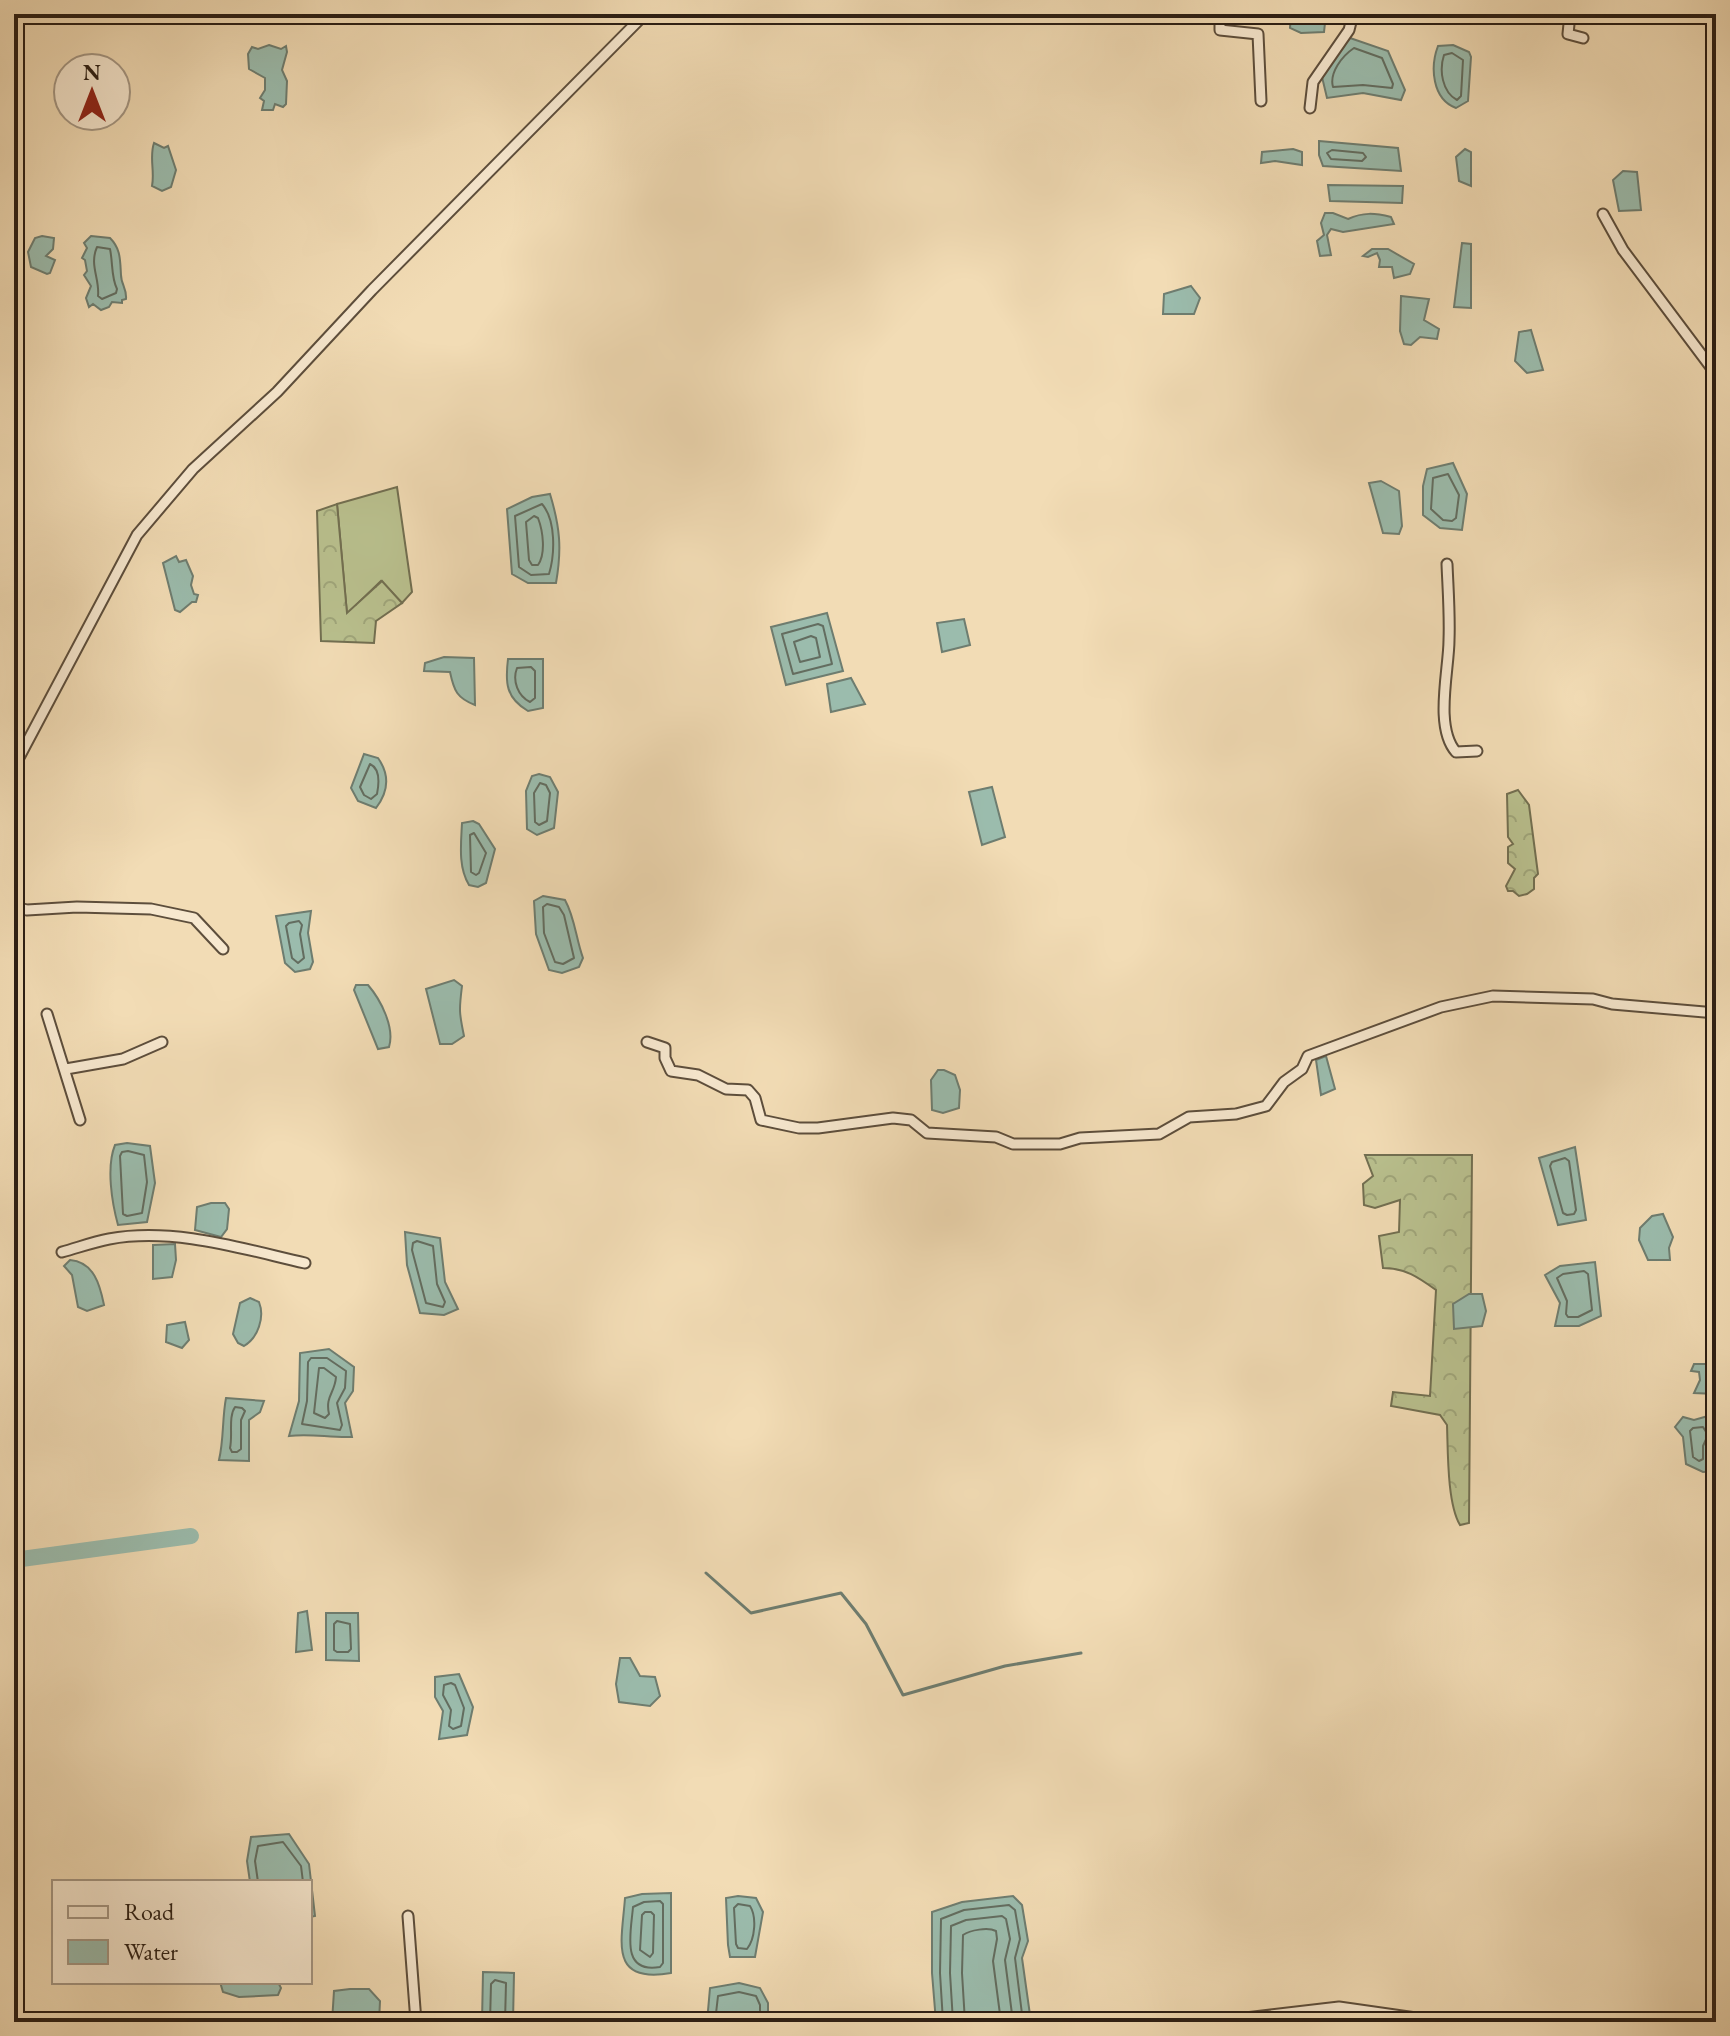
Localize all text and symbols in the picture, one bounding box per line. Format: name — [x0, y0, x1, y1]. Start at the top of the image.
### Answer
north arrow — [52, 52, 132, 132]
text: N — [83, 58, 101, 87]
legend — [52, 1880, 312, 1984]
text: Road — [124, 1896, 175, 1927]
text: Water — [124, 1936, 178, 1967]

